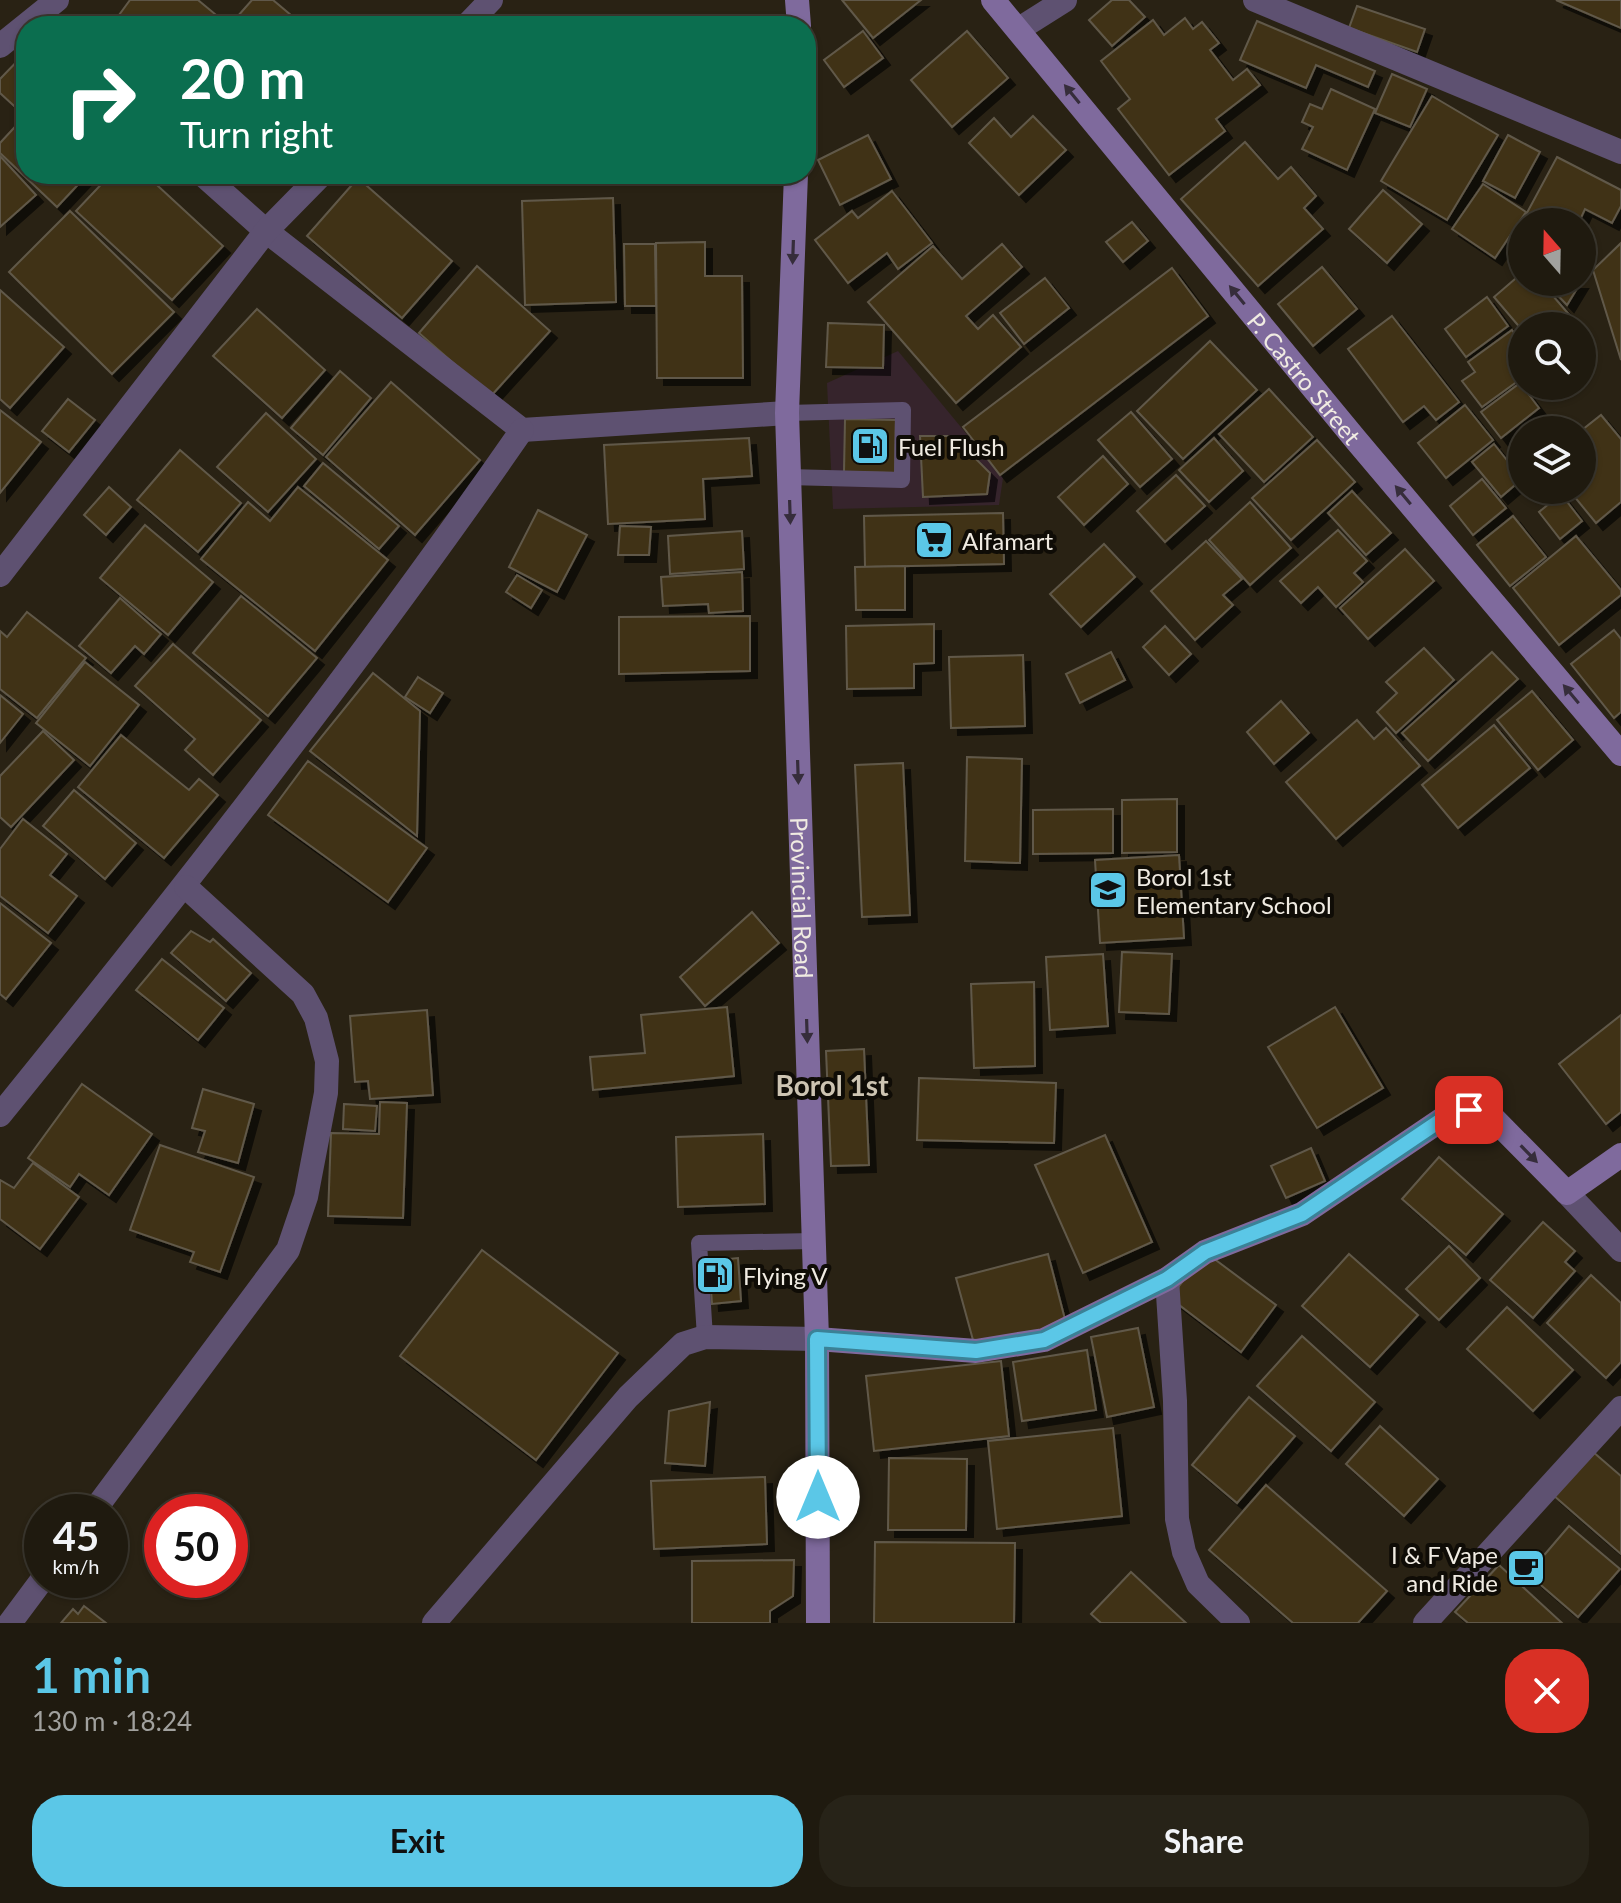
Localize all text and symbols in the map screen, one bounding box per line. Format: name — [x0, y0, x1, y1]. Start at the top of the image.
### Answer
text: 20 m — [180, 44, 305, 111]
icon: right — [48, 48, 152, 152]
one-way arrow — [1064, 84, 1081, 104]
text: Turn right — [180, 112, 333, 156]
north arrow — [1508, 208, 1596, 296]
map controls — [1508, 208, 1596, 504]
one-way arrow — [786, 240, 799, 265]
one-way arrow — [1229, 286, 1246, 306]
street label: P. Castro Street — [1242, 306, 1368, 450]
button: search — [1508, 312, 1596, 400]
button: layers — [1508, 416, 1596, 504]
fuel station icon: Fuel Flush — [849, 425, 891, 467]
place label: Fuel Flush — [898, 432, 1005, 461]
one-way arrow — [1395, 486, 1412, 506]
one-way arrow — [783, 500, 796, 525]
supermarket icon: Alfamart — [913, 519, 955, 561]
place label: Alfamart — [962, 526, 1054, 555]
one-way arrow — [1563, 684, 1580, 704]
one-way arrow — [792, 760, 805, 785]
street label: Provincial Road — [786, 816, 820, 979]
place label: Borol 1st Elementary School — [1136, 862, 1332, 919]
school or university icon: Borol 1st Elementary School — [1087, 869, 1129, 911]
one-way arrow — [800, 1019, 813, 1044]
district label: Borol 1st — [775, 1068, 889, 1102]
pin — [1435, 1076, 1503, 1144]
icon: arrive — [1447, 1088, 1491, 1132]
one-way arrow — [1519, 1144, 1538, 1163]
fuel station icon: Flying V — [694, 1254, 736, 1296]
place label: Flying V — [743, 1261, 828, 1290]
position arrow — [776, 1455, 860, 1539]
speed limit sign: 50 — [144, 1494, 248, 1598]
text: 45 — [53, 1512, 99, 1560]
place label: I & F Vape and Ride — [1391, 1540, 1498, 1597]
cafe icon: I & F Vape and Ride — [1505, 1547, 1547, 1589]
text: km/h — [53, 1554, 99, 1578]
text: 1 min — [32, 1646, 151, 1703]
button: close — [1505, 1649, 1589, 1733]
text: 130 m · 18:24 — [32, 1705, 192, 1737]
button: Exit — [32, 1795, 803, 1887]
button: Share — [819, 1795, 1589, 1887]

